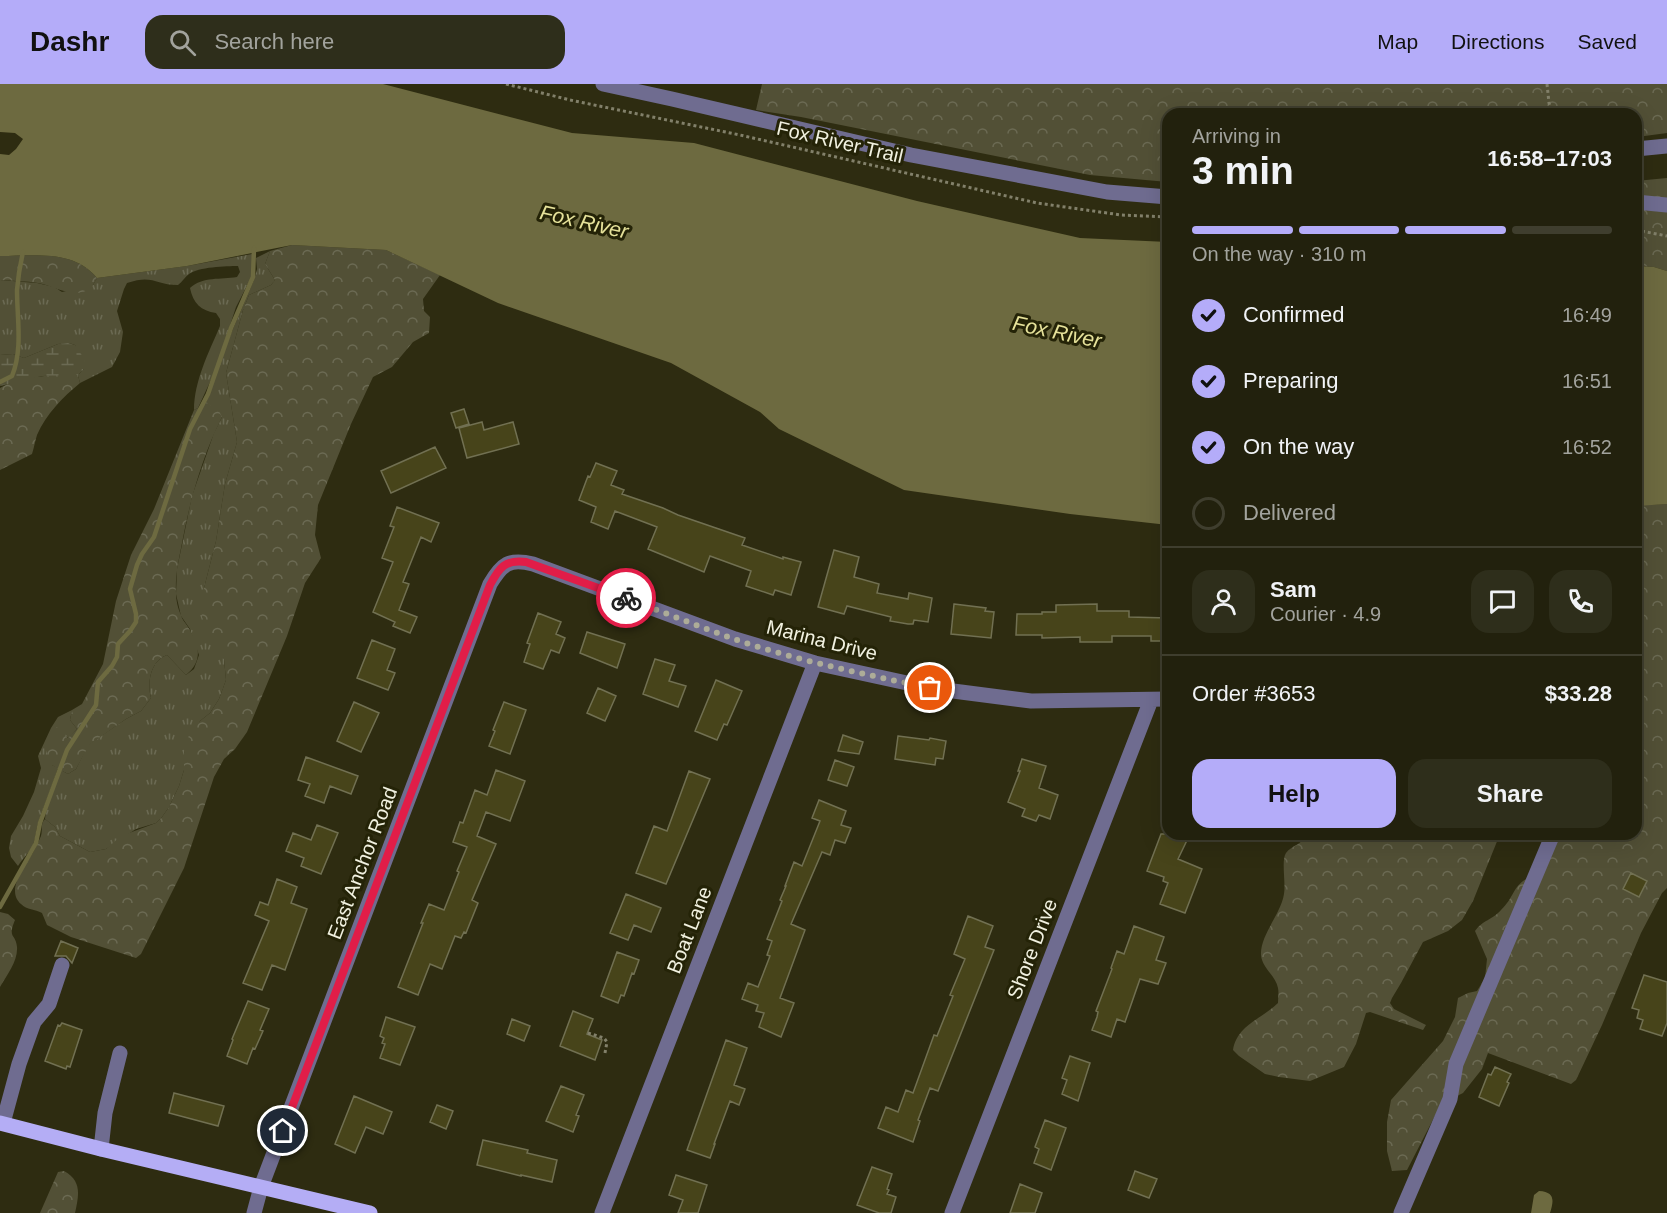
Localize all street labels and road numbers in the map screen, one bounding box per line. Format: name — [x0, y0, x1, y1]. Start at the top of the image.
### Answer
street label: Fox River Trail — [775, 117, 905, 167]
street label: Marina Drive — [764, 616, 880, 664]
street label: East Anchor Road — [323, 784, 401, 942]
street label: Boat Lane — [662, 883, 716, 977]
street label: Shore Drive — [1003, 896, 1061, 1002]

